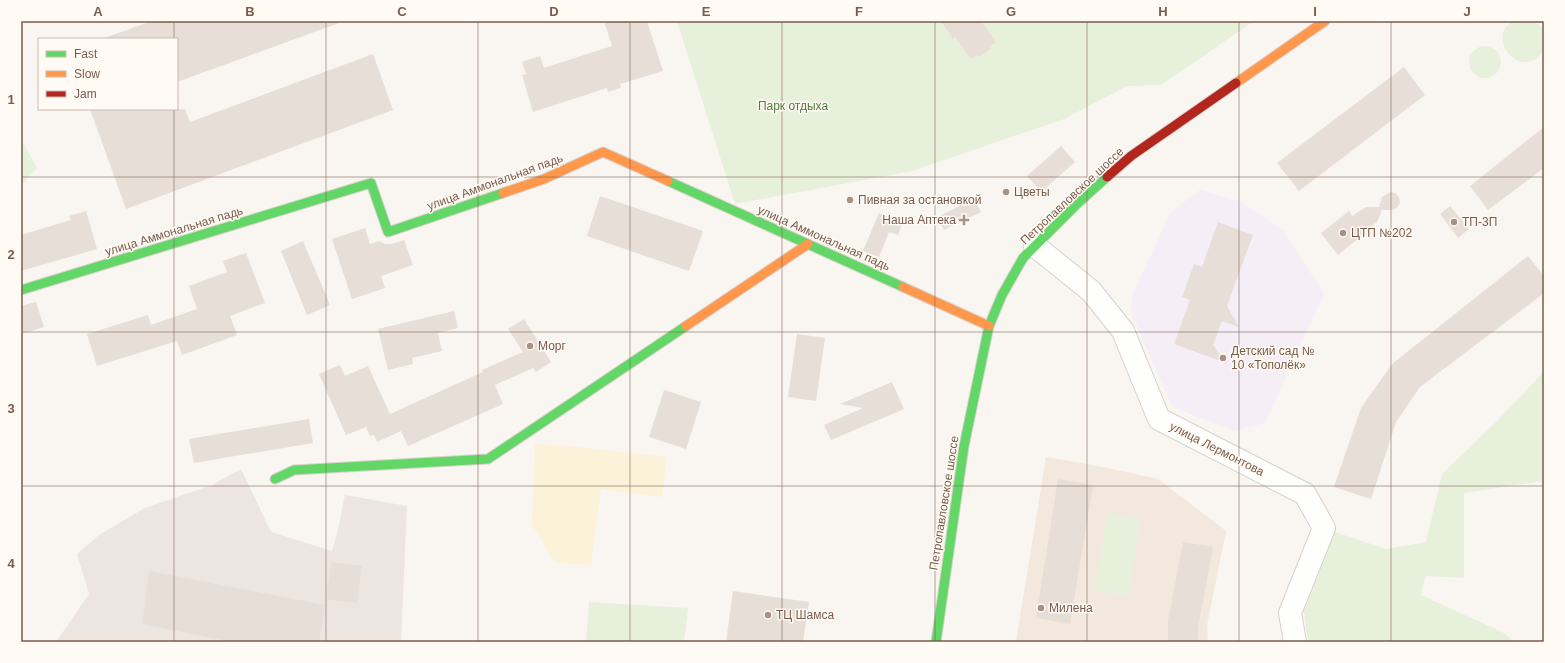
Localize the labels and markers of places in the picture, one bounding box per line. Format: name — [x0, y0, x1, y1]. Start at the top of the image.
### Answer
place label: Цветы — [1014, 185, 1050, 199]
marker: Цветы — [1001, 187, 1011, 197]
place label: Пивная за остановкой — [858, 193, 982, 207]
marker: Пивная за остановкой — [845, 195, 855, 205]
place label: Наша Аптека — [882, 213, 956, 227]
marker: Наша Аптека — [959, 215, 969, 225]
place label: ТП-3П — [1462, 215, 1497, 229]
marker: ТП-3П — [1449, 217, 1459, 227]
place label: ЦТП №202 — [1351, 226, 1412, 240]
marker: ЦТП №202 — [1338, 228, 1348, 238]
place label: Морг — [538, 339, 566, 353]
marker: Морг — [525, 341, 535, 351]
place label: Детский сад № 10 «Тополёк» — [1231, 344, 1315, 372]
marker: Детский сад № 10 «Тополёк» — [1218, 353, 1228, 363]
place label: Милена — [1049, 601, 1093, 615]
marker: Милена — [1036, 603, 1046, 613]
place label: ТЦ Шамса — [776, 608, 834, 622]
marker: ТЦ Шамса — [763, 610, 773, 620]

